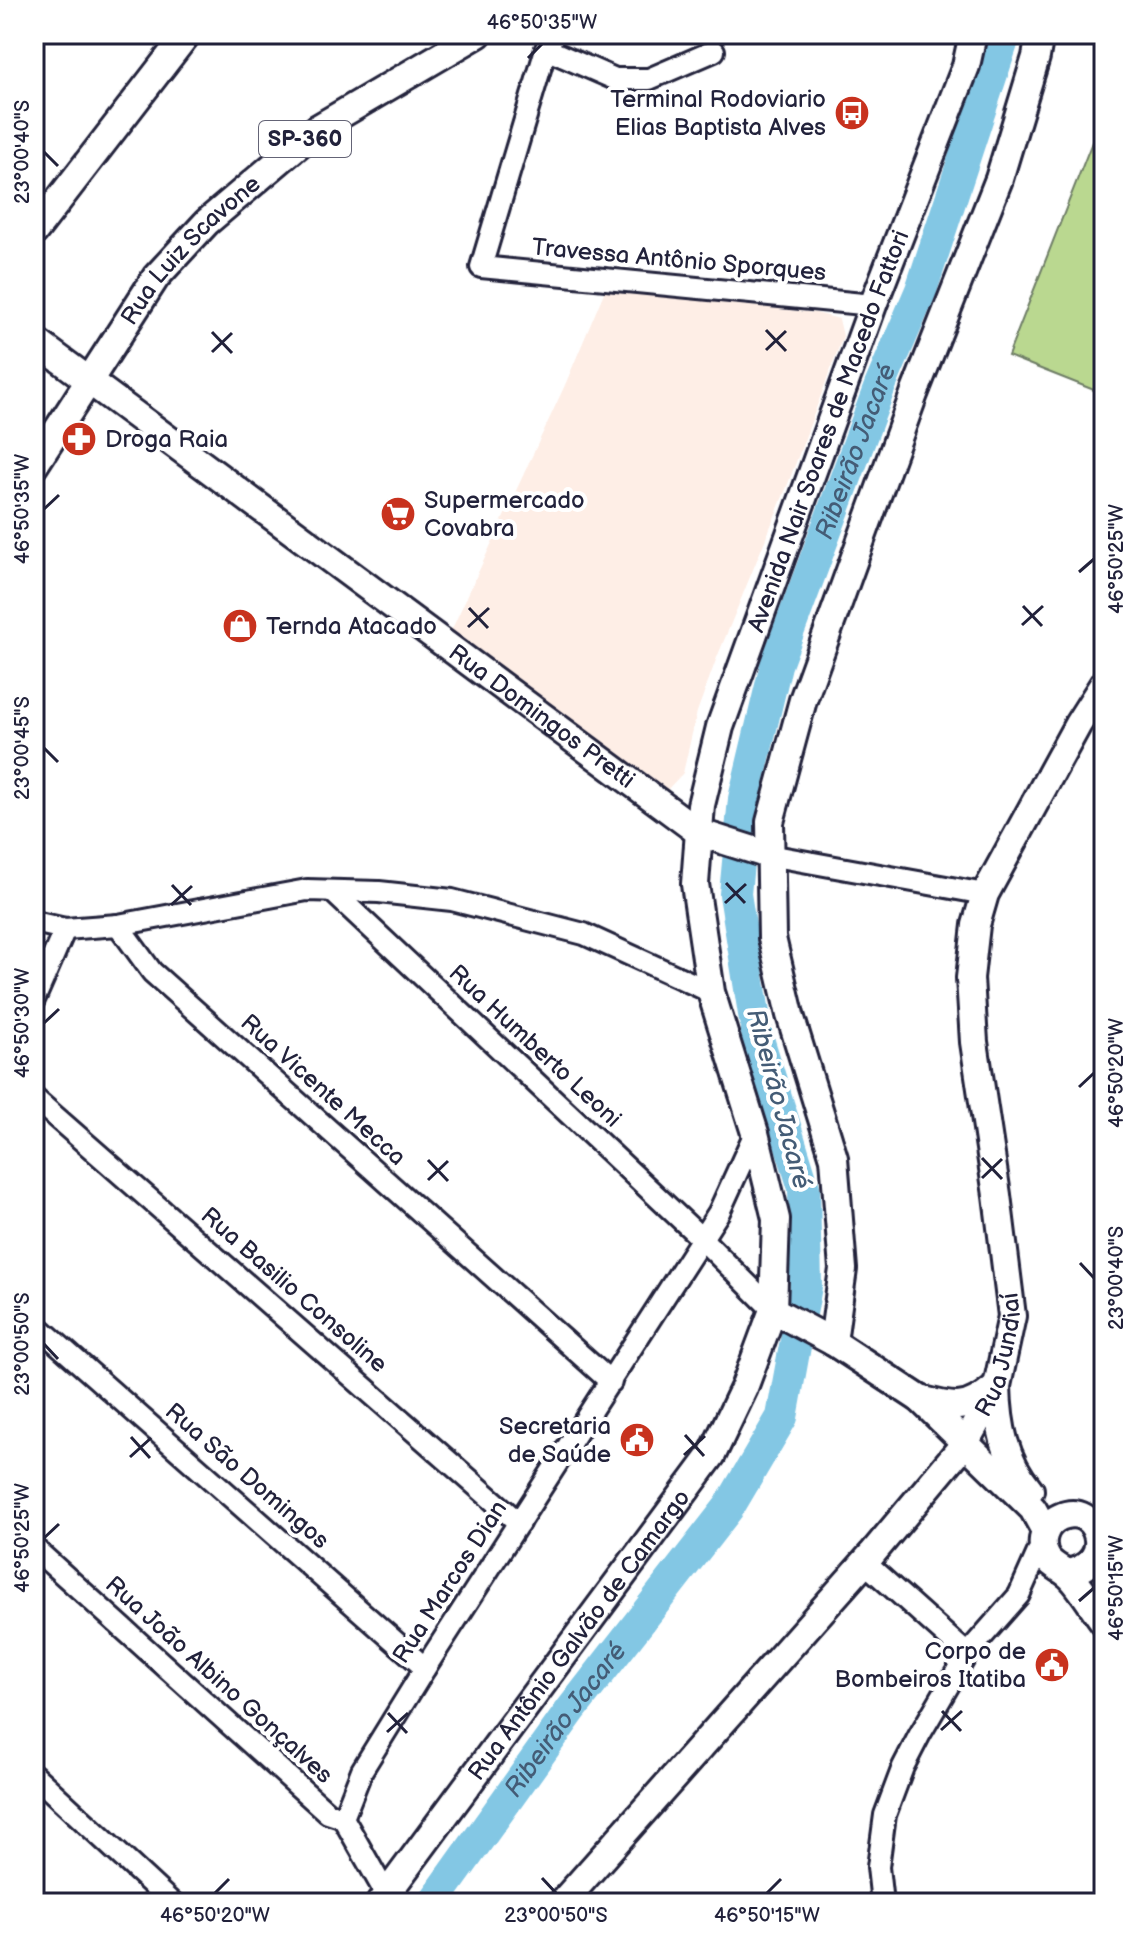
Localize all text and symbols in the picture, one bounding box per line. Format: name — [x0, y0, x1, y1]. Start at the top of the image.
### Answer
text: 46°50'35"W — [487, 11, 597, 35]
place label: Terminal Rodoviario Elias Baptista Alves — [610, 85, 826, 142]
bus stop icon: Terminal Rodoviario Elias Baptista Alves — [833, 94, 871, 132]
text: 23°00'40"S — [11, 100, 35, 204]
road number: SP-360 — [259, 121, 351, 157]
street label: Rua Luiz Scavone — [114, 169, 266, 330]
street label: Avenida Nair Soares de Macedo Fattori — [741, 226, 915, 636]
street label: Travessa Antônio Sporques — [531, 233, 827, 287]
water label: Ribeirão Jacaré — [809, 359, 903, 544]
pharmacy icon: Droga Raia — [60, 420, 98, 458]
place label: Droga Raia — [105, 425, 228, 454]
text: 46°50'35"W — [11, 454, 35, 564]
place label: Supermercado Covabra — [424, 486, 585, 543]
supermarket icon: Supermercado Covabra — [379, 495, 417, 533]
text: 46°50'25"W — [1105, 504, 1129, 614]
shop icon: Ternda Atacado — [221, 607, 259, 645]
place label: Ternda Atacado — [266, 612, 437, 641]
street label: Rua Domingos Pretti — [443, 638, 641, 794]
text: 23°00'45"S — [11, 696, 35, 800]
street label: Rua Humberto Leoni — [443, 959, 627, 1133]
text: 46°50'30"W — [11, 968, 35, 1078]
water label: Ribeirão Jacaré — [739, 1006, 817, 1192]
street label: Rua Vicente Mecca — [234, 1008, 412, 1172]
text: 46°50'20"W — [1105, 1018, 1129, 1128]
street label: Rua Basilio Consoline — [195, 1201, 393, 1379]
text: 23°00'40"S — [1105, 1226, 1129, 1330]
street label: Rua Jundiaí — [968, 1291, 1027, 1422]
text: 23°00'50"S — [11, 1292, 35, 1396]
street label: Rua São Domingos — [159, 1397, 335, 1555]
place label: Secretaria de Saúde — [499, 1412, 611, 1469]
public building icon: Secretaria de Saúde — [618, 1421, 656, 1459]
text: 46°50'25"W — [11, 1483, 35, 1593]
street label: Rua Antônio Galvão de Camargo — [462, 1484, 696, 1786]
street label: Rua Marcos Dian — [387, 1495, 513, 1669]
text: 46°50'15"W — [1105, 1535, 1129, 1641]
street label: Rua João Albino Gonçalves — [99, 1570, 339, 1790]
water label: Ribeirão Jacaré — [498, 1636, 633, 1803]
place label: Corpo de Bombeiros Itatiba — [835, 1637, 1026, 1694]
public building icon: Corpo de Bombeiros Itatiba — [1033, 1646, 1071, 1684]
text: 46°50'20"W — [160, 1904, 270, 1928]
text: 23°00'50"S — [504, 1904, 608, 1928]
text: 46°50'15"W — [714, 1904, 820, 1928]

